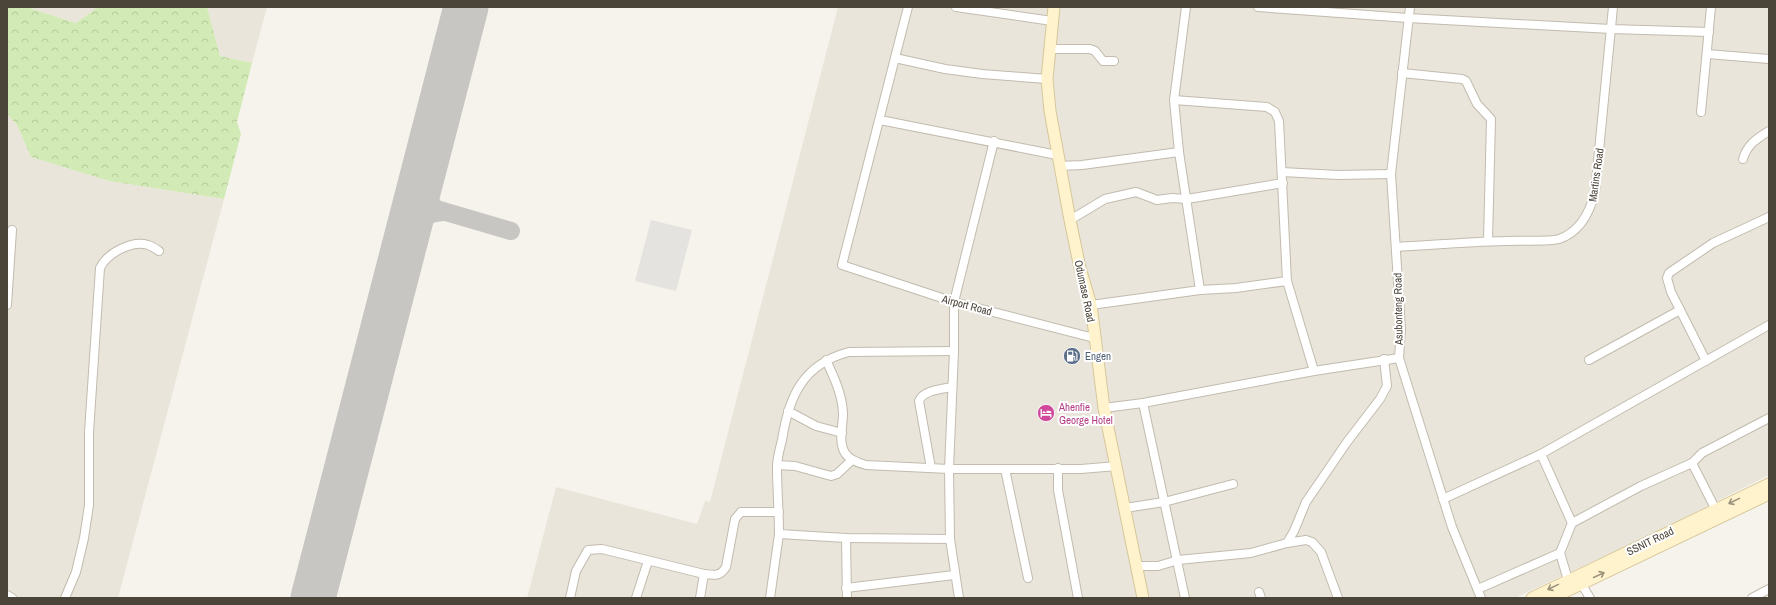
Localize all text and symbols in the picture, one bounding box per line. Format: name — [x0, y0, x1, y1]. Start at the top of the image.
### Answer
street label: Martins Road — [1585, 147, 1607, 203]
street label: Odumase Road — [1072, 259, 1098, 323]
street label: Asubonteng Road — [1390, 273, 1406, 346]
street label: Airport Road — [940, 291, 994, 318]
fuel station icon: Engen — [1062, 346, 1082, 366]
place label: Engen — [1085, 349, 1111, 363]
place label: Ahenfie George Hotel — [1058, 400, 1113, 427]
hotel icon: Ahenfie George Hotel — [1036, 403, 1056, 423]
one-way arrow — [1728, 498, 1740, 505]
street label: SSNIT Road — [1624, 524, 1676, 558]
one-way arrow — [1593, 571, 1605, 578]
one-way arrow — [1548, 584, 1560, 591]

